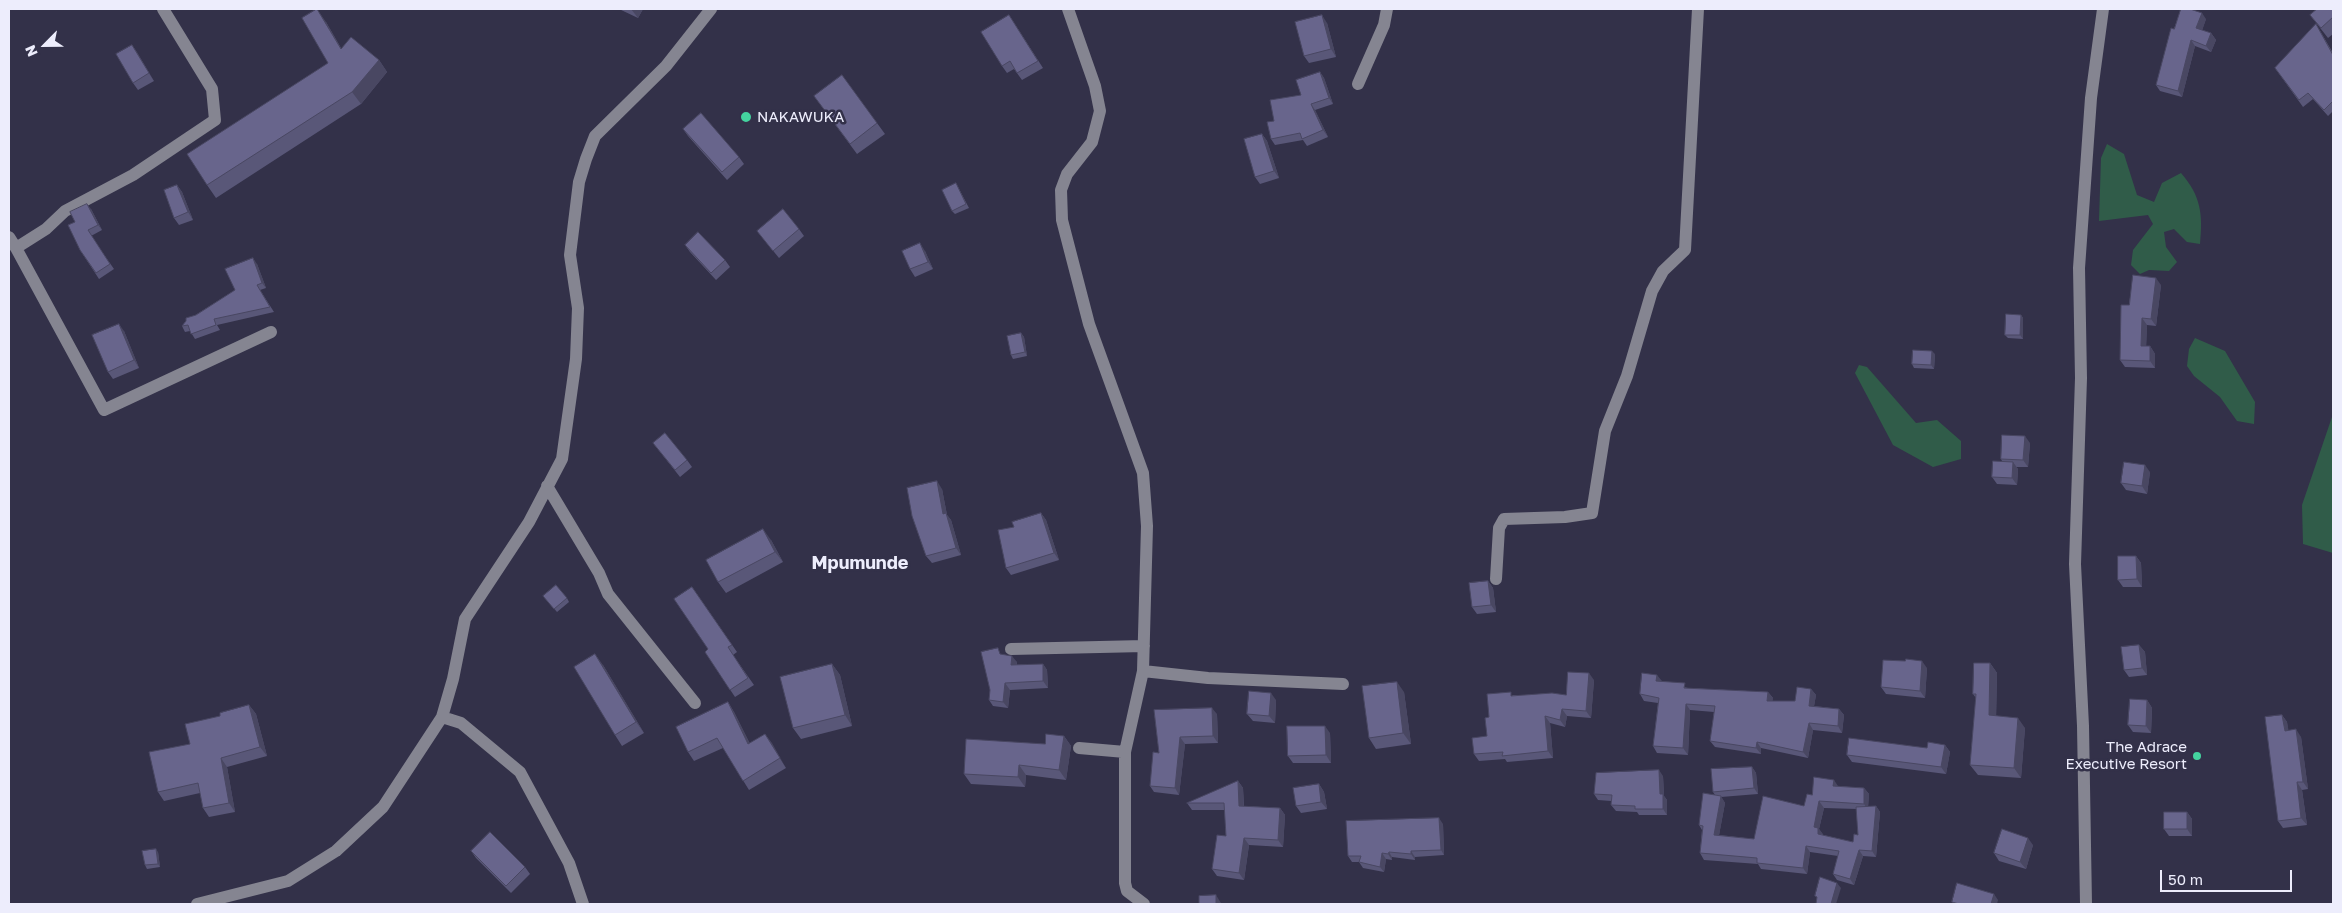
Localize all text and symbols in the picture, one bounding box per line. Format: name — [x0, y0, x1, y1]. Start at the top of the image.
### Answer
north arrow — [20, 20, 70, 70]
text: N — [21, 43, 41, 59]
place label: NAKAWUKA — [757, 108, 844, 126]
marker: NAKAWUKA — [739, 110, 753, 124]
district label: Mpumunde — [812, 552, 908, 574]
place label: The Adrace Executive Resort — [2066, 738, 2187, 773]
marker: The Adrace Executive Resort — [2191, 750, 2203, 762]
scale bar — [2162, 860, 2294, 892]
text: 50 m — [2168, 870, 2203, 888]

